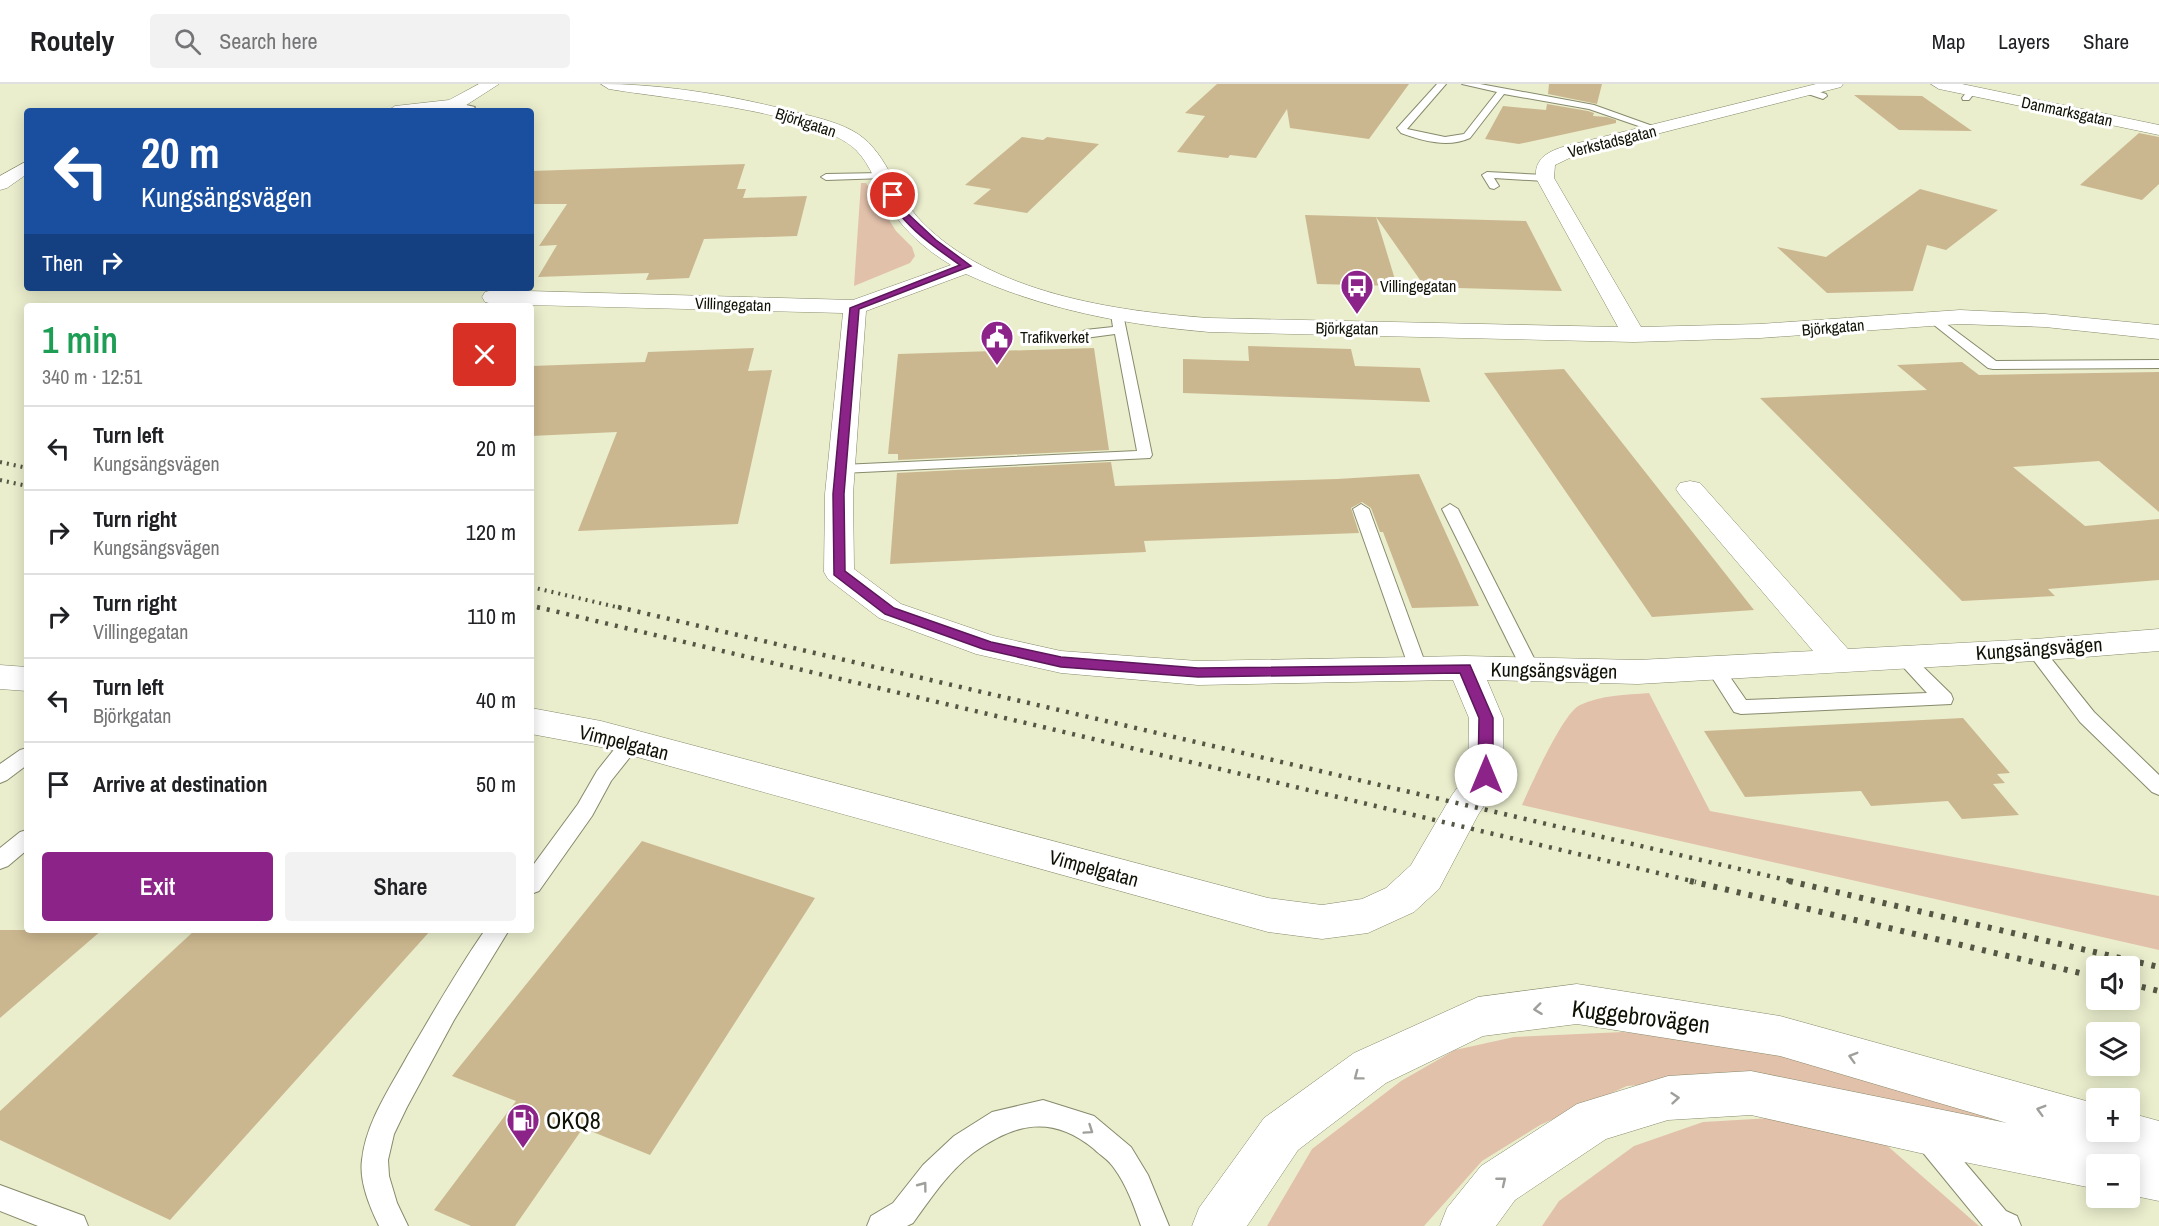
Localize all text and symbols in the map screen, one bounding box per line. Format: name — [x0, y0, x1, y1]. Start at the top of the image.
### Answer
search box — [150, 14, 570, 68]
text: Routely — [30, 22, 114, 60]
icon: search — [171, 25, 204, 58]
text: Search here — [219, 26, 317, 56]
text: Map — [1932, 27, 1965, 56]
text: Layers — [1998, 27, 2050, 56]
text: Share — [2083, 27, 2129, 56]
street label: Danmarksgatan — [2019, 91, 2115, 131]
street label: Björkgatan — [773, 102, 839, 142]
street label: Verkstadsgatan — [1565, 119, 1659, 163]
text: 20 m — [141, 125, 220, 181]
icon: left — [42, 132, 120, 210]
pin — [867, 169, 918, 220]
icon: arrive — [876, 178, 909, 211]
text: Kungsängsvägen — [141, 179, 312, 215]
icon: right — [95, 246, 128, 279]
text: Then — [42, 248, 83, 278]
bus stop icon: Villingegatan — [1339, 268, 1375, 315]
place label: Villingegatan — [1380, 275, 1456, 297]
street label: Villingegatan — [694, 292, 772, 316]
street label: Björkgatan — [1801, 313, 1865, 341]
text: 1 min — [42, 316, 118, 364]
street label: Björkgatan — [1315, 316, 1379, 340]
public building icon: Trafikverket — [979, 319, 1015, 366]
button: close — [453, 323, 516, 386]
place label: Trafikverket — [1020, 326, 1089, 348]
text: 340 m · 12:51 — [42, 363, 142, 390]
text: Turn left — [93, 420, 164, 450]
icon: left — [42, 432, 75, 465]
text: 20 m — [476, 433, 516, 463]
text: Kungsängsvägen — [93, 450, 220, 477]
text: Turn right — [93, 504, 177, 534]
icon: right — [42, 516, 75, 549]
text: 120 m — [466, 517, 516, 547]
text: Kungsängsvägen — [93, 534, 220, 561]
text: Turn right — [93, 588, 177, 618]
icon: right — [42, 600, 75, 633]
text: 110 m — [467, 601, 516, 631]
text: Villingegatan — [93, 618, 188, 645]
street label: Kungsängsvägen — [1975, 630, 2103, 666]
street label: Kungsängsvägen — [1490, 655, 1618, 685]
text: Turn left — [93, 672, 164, 702]
icon: left — [42, 684, 75, 717]
text: 40 m — [476, 685, 516, 715]
text: Björkgatan — [93, 702, 171, 729]
street label: Vimpelgatan — [576, 718, 672, 766]
position arrow — [1454, 743, 1518, 807]
icon: arrive — [42, 768, 75, 801]
text: Arrive at destination — [93, 769, 267, 799]
text: 50 m — [476, 769, 516, 799]
street label: Vimpelgatan — [1046, 843, 1142, 893]
button: Exit — [42, 852, 273, 921]
button: Share — [285, 852, 516, 921]
map controls — [2086, 956, 2140, 1208]
button: sound — [2086, 956, 2140, 1010]
street label: Kuggebrovägen — [1570, 992, 1712, 1040]
one-way arrow — [1534, 1002, 1543, 1014]
button: layers — [2086, 1022, 2140, 1076]
one-way arrow — [1849, 1051, 1859, 1064]
one-way arrow — [1354, 1069, 1365, 1080]
button: + — [2086, 1088, 2140, 1142]
one-way arrow — [1671, 1092, 1680, 1105]
fuel station icon: OKQ8 — [505, 1102, 541, 1149]
place label: OKQ8 — [546, 1104, 601, 1136]
one-way arrow — [2036, 1105, 2047, 1117]
one-way arrow — [1082, 1122, 1093, 1133]
button: − — [2086, 1154, 2140, 1208]
one-way arrow — [1495, 1178, 1506, 1189]
one-way arrow — [915, 1182, 926, 1193]

